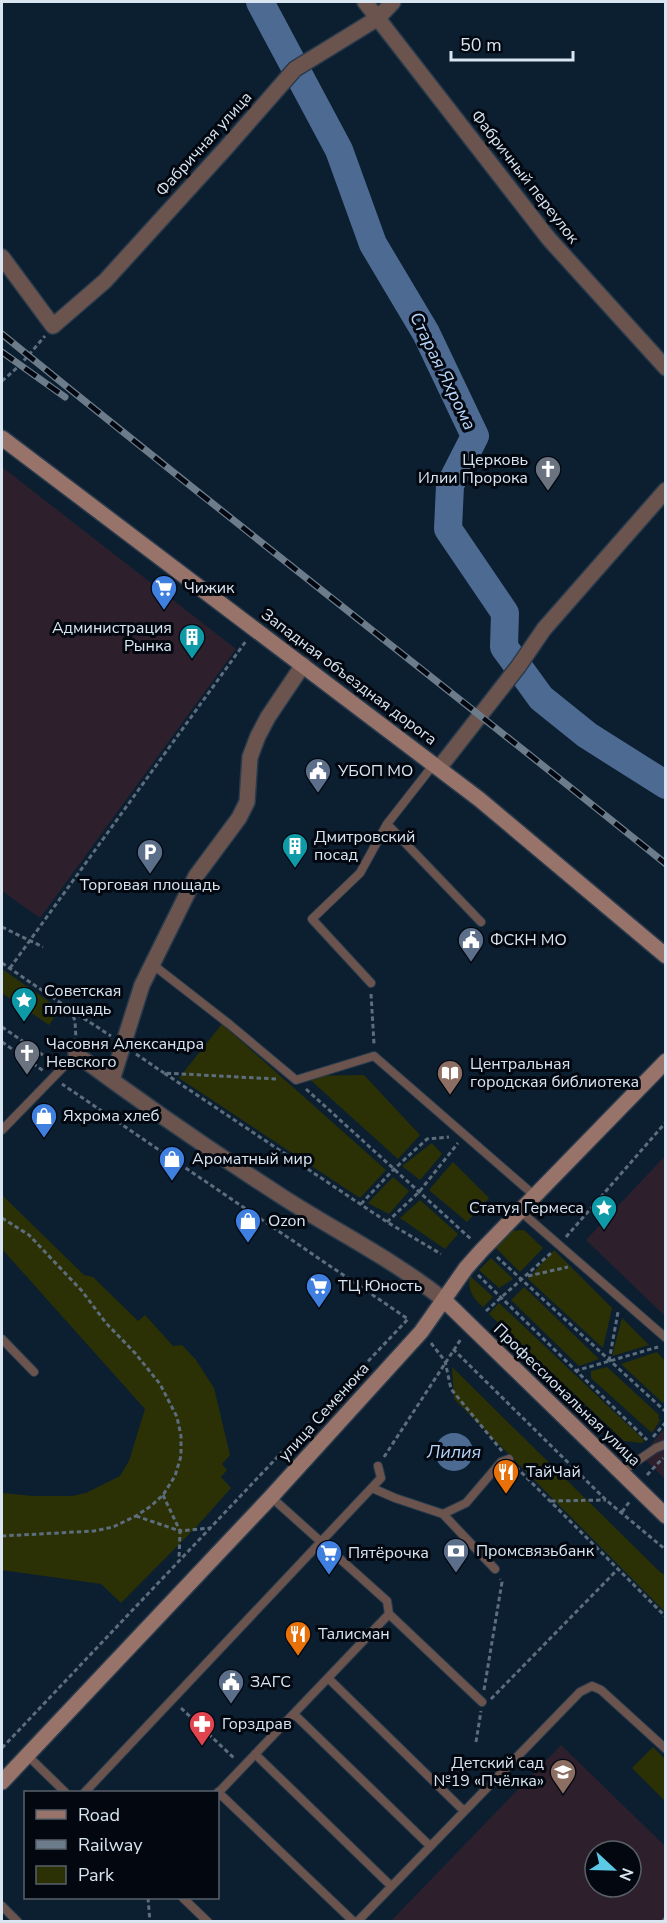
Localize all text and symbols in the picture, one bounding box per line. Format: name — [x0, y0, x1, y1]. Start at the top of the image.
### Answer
scale bar — [451, 24, 572, 62]
text: 50 m — [460, 33, 502, 57]
street label: Фабричная улица — [151, 87, 257, 201]
street label: Фабричный переулок — [466, 106, 585, 249]
water label: Старая Яхрома — [404, 308, 482, 434]
place label: Церковь Илии Пророка — [418, 449, 528, 489]
church icon: Церковь Илии Пророка — [533, 454, 563, 492]
supermarket icon: Чижик — [149, 573, 179, 611]
place label: Чижик — [184, 577, 235, 599]
street label: Западная объездная дорога — [257, 604, 441, 750]
place label: Администрация Рынка — [52, 617, 172, 657]
building icon: Администрация Рынка — [177, 622, 207, 660]
public building icon: УБОП МО — [303, 756, 333, 794]
place label: УБОП МО — [337, 760, 413, 782]
place label: Дмитровский посад — [314, 826, 415, 866]
building icon: Дмитровский посад — [280, 831, 310, 869]
parking icon: Торговая площадь — [135, 837, 165, 875]
place label: Торговая площадь — [80, 874, 220, 896]
public building icon: ФСКН МО — [456, 925, 486, 963]
place label: ФСКН МО — [490, 929, 567, 951]
place label: Советская площадь — [44, 980, 121, 1020]
place icon: Советская площадь — [9, 985, 39, 1023]
place label: Часовня Александра Невского — [46, 1033, 204, 1073]
church icon: Часовня Александра Невского — [12, 1038, 42, 1076]
place label: Центральная городская библиотека — [470, 1053, 639, 1093]
library icon: Центральная городская библиотека — [435, 1058, 465, 1096]
shop icon: Яхрома хлеб — [29, 1101, 59, 1139]
place label: Яхрома хлеб — [63, 1105, 160, 1127]
shop icon: Ароматный мир — [157, 1144, 187, 1182]
place label: Ароматный мир — [192, 1148, 312, 1170]
place icon: Статуя Гермеса — [589, 1193, 619, 1231]
place label: Статуя Гермеса — [469, 1197, 584, 1219]
shop icon: Ozon — [233, 1206, 263, 1244]
place label: Ozon — [268, 1210, 306, 1232]
supermarket icon: ТЦ Юность — [304, 1271, 334, 1309]
place label: ТЦ Юность — [338, 1275, 422, 1297]
street label: Профессиональная улица — [489, 1319, 645, 1471]
street label: улица Семенюка — [274, 1358, 374, 1466]
water label: Лилия — [426, 1440, 481, 1464]
restaurant icon: ТайЧай — [491, 1457, 521, 1495]
place label: ТайЧай — [526, 1461, 581, 1483]
bank icon: Промсвязьбанк — [441, 1536, 471, 1574]
supermarket icon: Пятёрочка — [314, 1538, 344, 1576]
place label: Промсвязьбанк — [476, 1540, 595, 1562]
place label: Пятёрочка — [348, 1542, 429, 1564]
restaurant icon: Талисман — [283, 1619, 313, 1657]
place label: Талисман — [318, 1623, 390, 1645]
public building icon: ЗАГС — [216, 1667, 246, 1705]
place label: ЗАГС — [250, 1671, 291, 1693]
pharmacy icon: Горздрав — [187, 1709, 217, 1747]
place label: Горздрав — [222, 1713, 292, 1735]
place label: Детский сад №19 «Пчёлка» — [433, 1752, 545, 1792]
school or university icon: Детский сад №19 «Пчёлка» — [548, 1757, 578, 1795]
legend — [24, 1791, 219, 1899]
text: Road — [78, 1803, 120, 1827]
text: Railway — [78, 1833, 143, 1857]
north arrow — [583, 1839, 643, 1899]
text: Park — [78, 1863, 115, 1887]
text: N — [614, 1865, 638, 1884]

